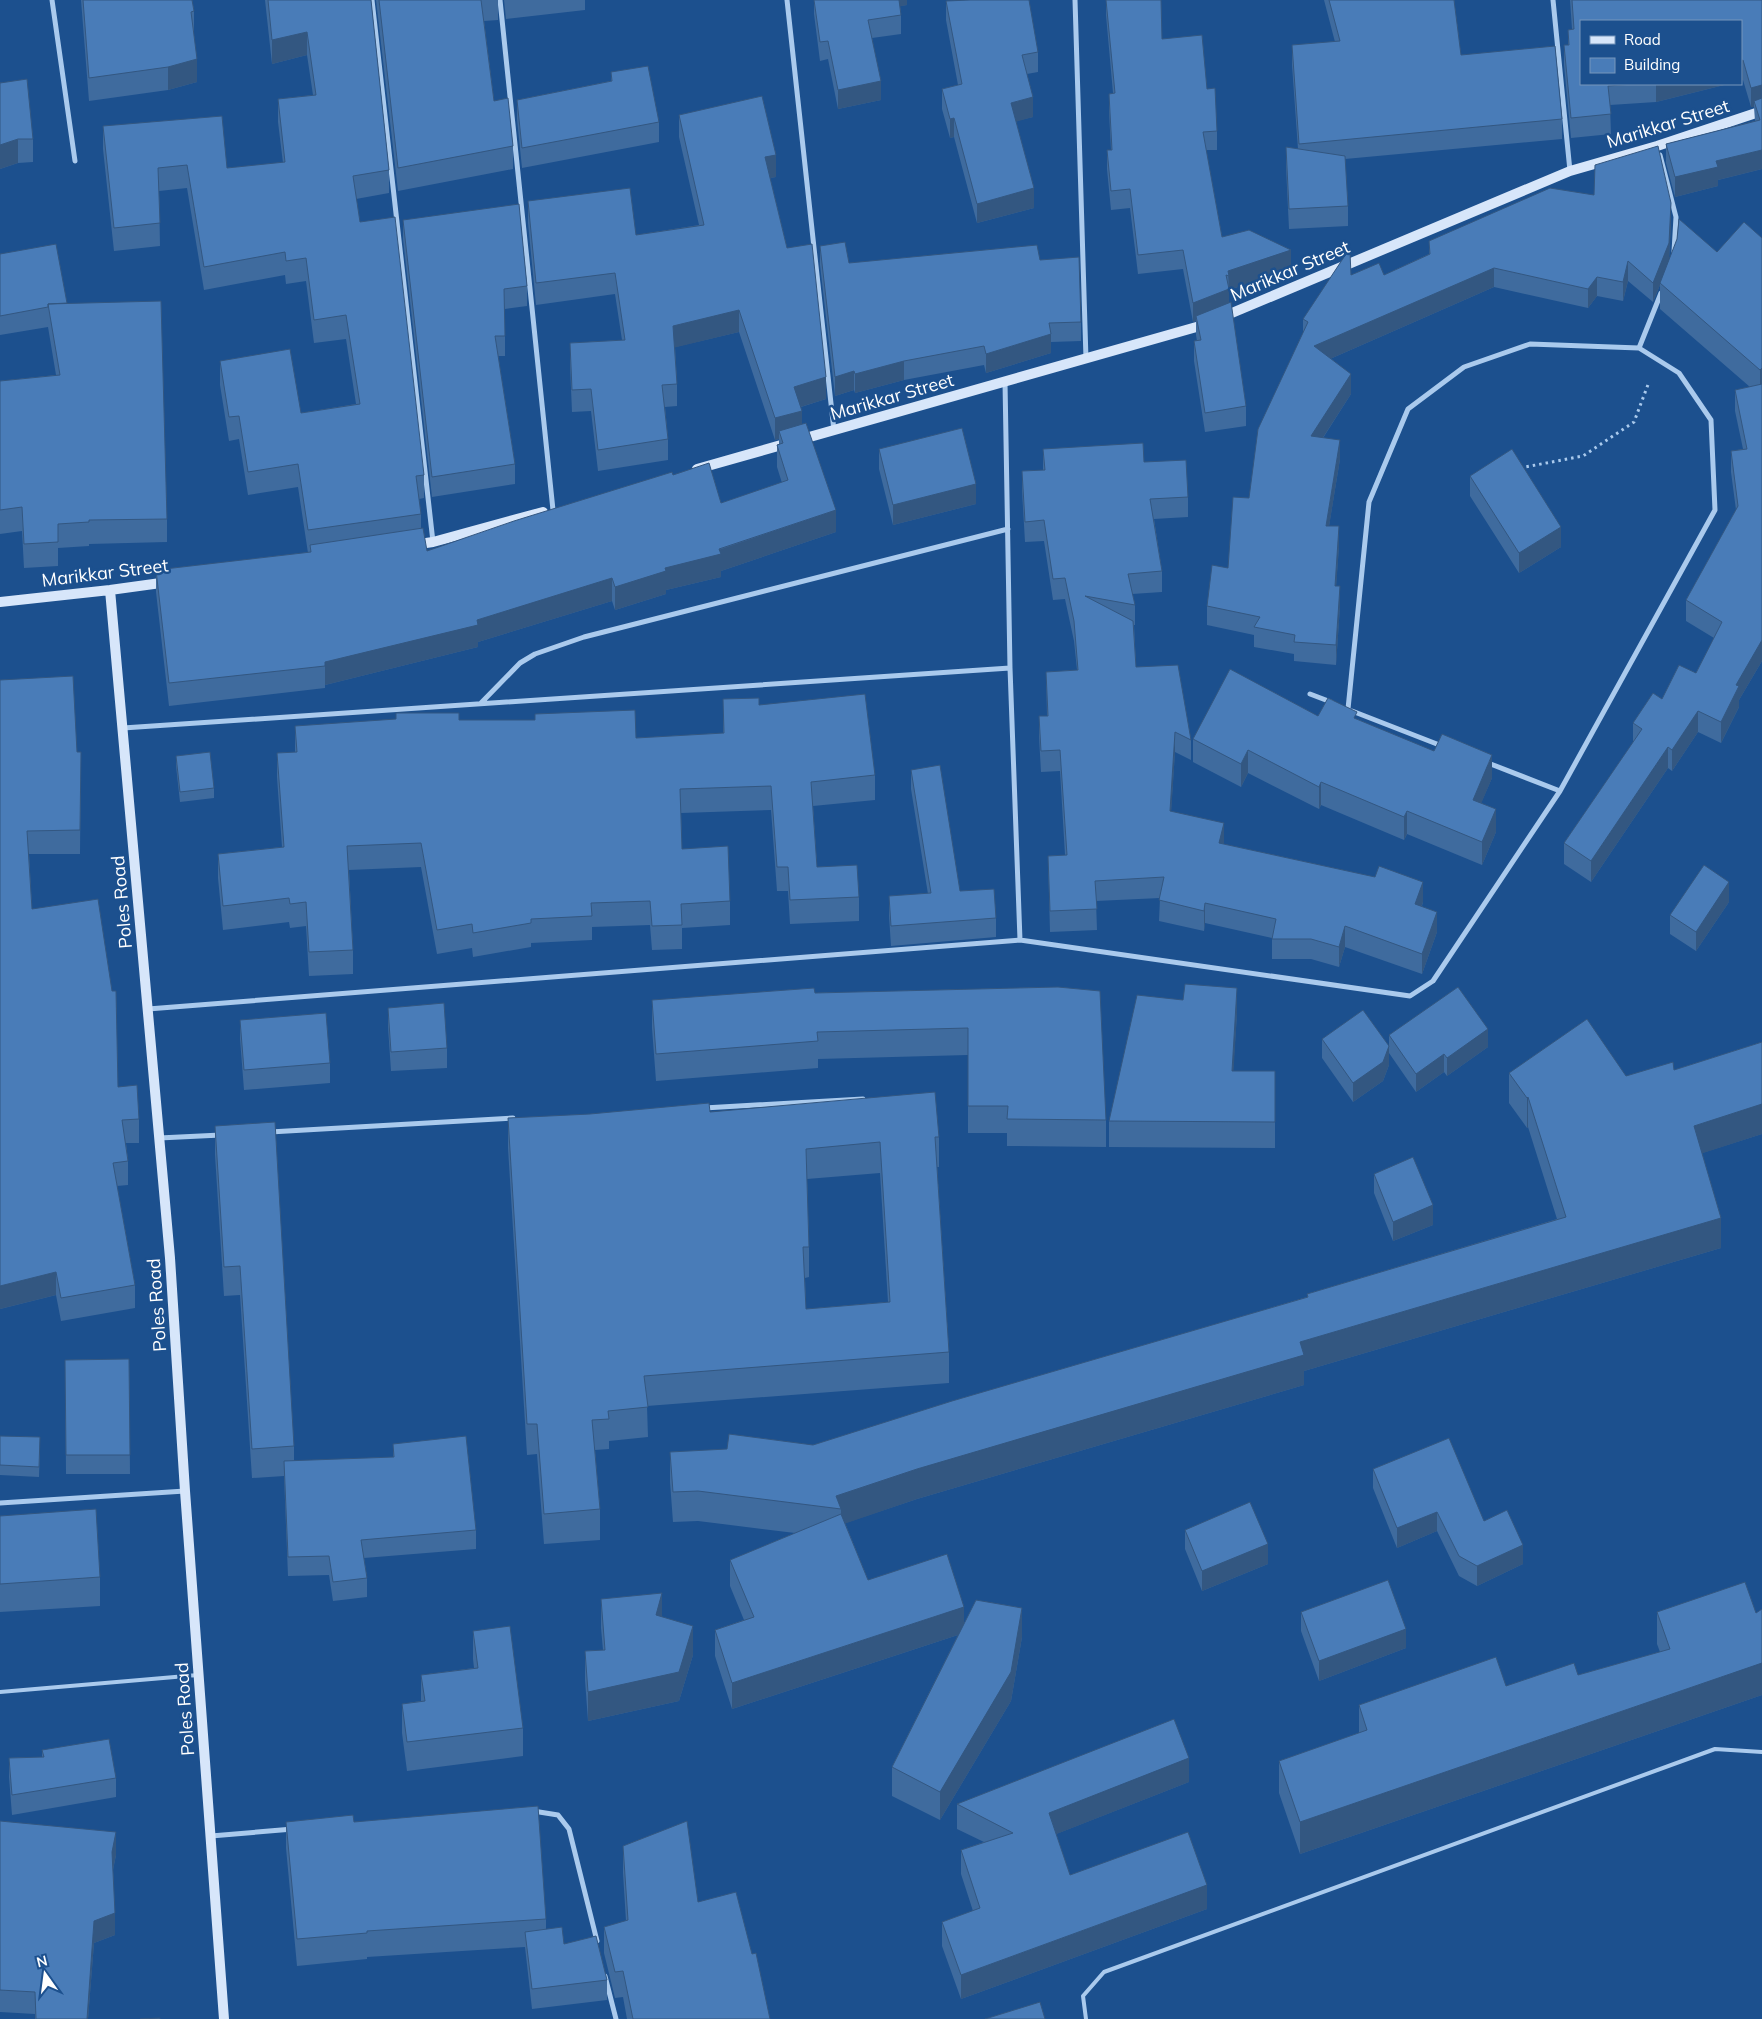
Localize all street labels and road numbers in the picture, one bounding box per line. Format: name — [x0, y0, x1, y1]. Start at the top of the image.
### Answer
street label: Marikkar Street — [1604, 94, 1732, 153]
street label: Marikkar Street — [1227, 235, 1353, 306]
street label: Marikkar Street — [827, 368, 956, 425]
street label: Marikkar Street — [40, 553, 170, 592]
street label: Poles Road — [106, 855, 137, 950]
street label: Poles Road — [142, 1258, 171, 1352]
street label: Poles Road — [170, 1662, 199, 1756]

